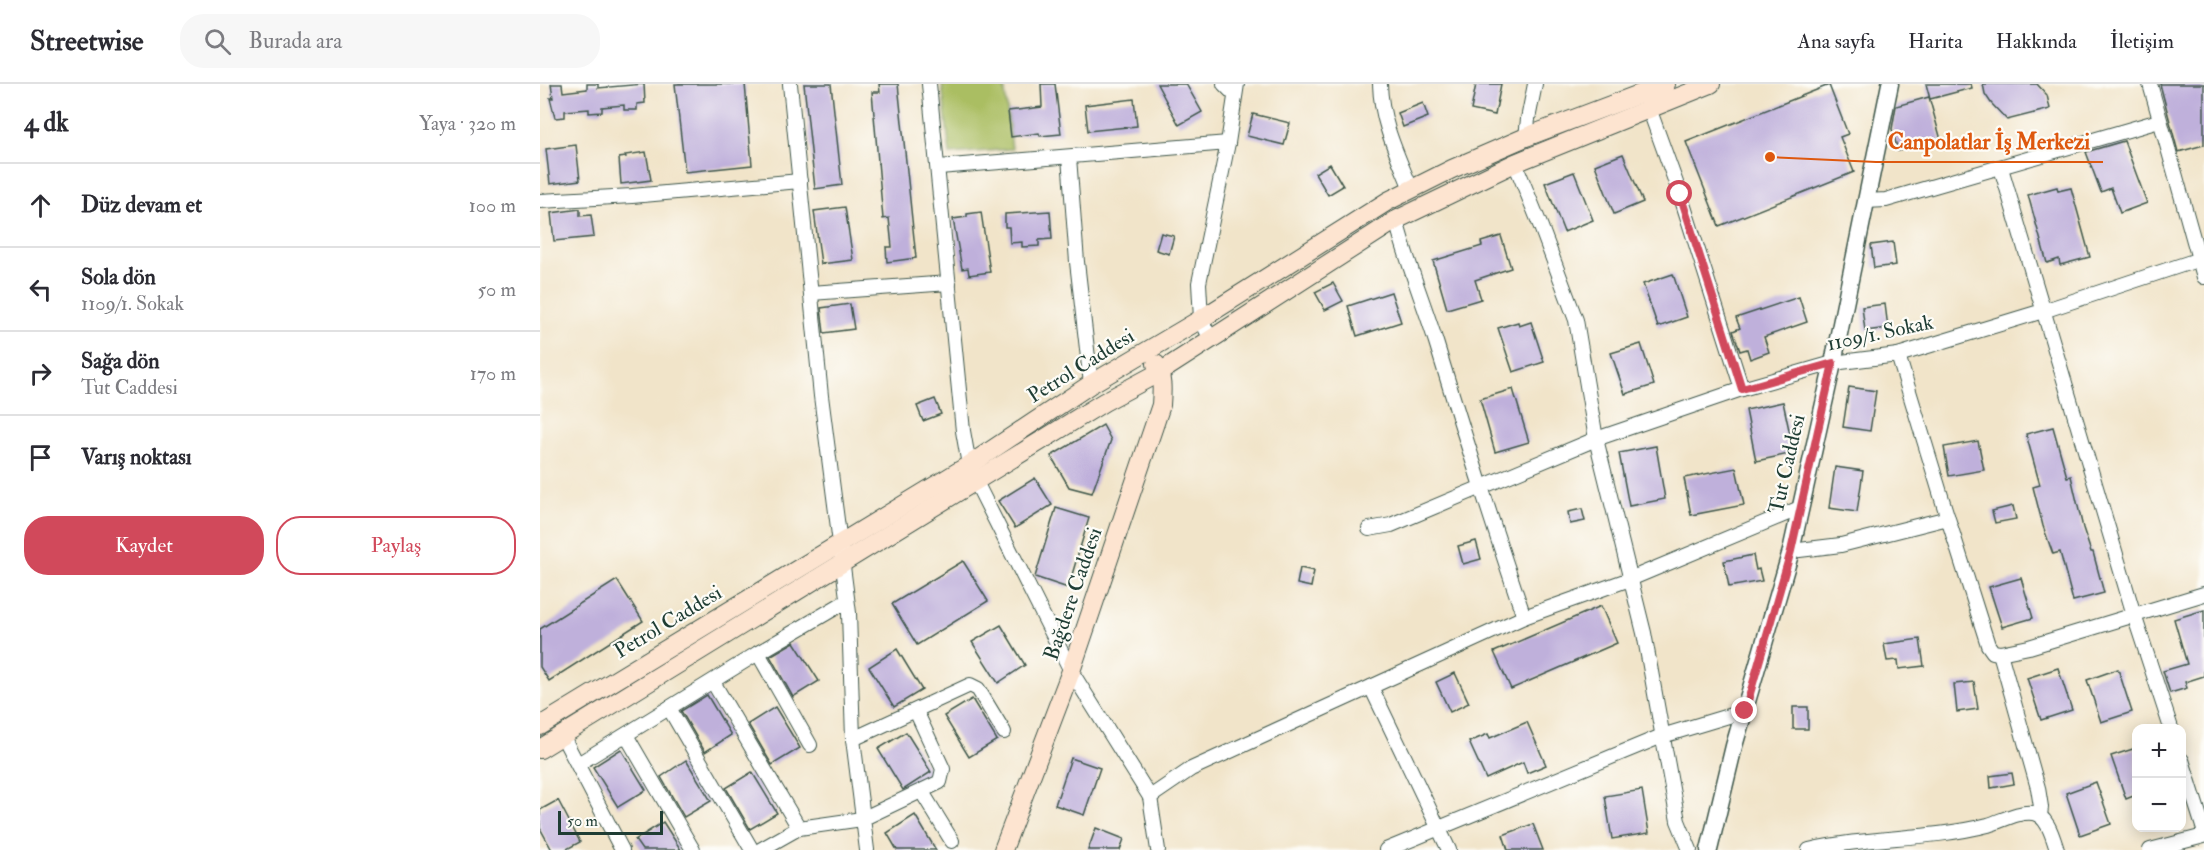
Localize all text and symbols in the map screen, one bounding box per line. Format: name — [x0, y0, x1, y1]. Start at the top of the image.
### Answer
search box — [180, 14, 600, 68]
text: Streetwise — [30, 24, 144, 59]
icon: search — [201, 25, 234, 58]
text: Burada ara — [249, 27, 342, 55]
text: Ana sayfa — [1798, 28, 1875, 55]
text: Harita — [1908, 28, 1963, 55]
text: Hakkında — [1996, 28, 2077, 55]
text: İletişim — [2110, 28, 2174, 55]
text: 4 dk — [24, 107, 69, 139]
text: Yaya · 320 m — [419, 111, 516, 136]
callout: Canpolatlar İş Merkezi — [1876, 122, 2103, 162]
text: Canpolatlar İş Merkezi — [1888, 127, 2090, 157]
route start — [1666, 180, 1692, 206]
icon: ahead — [24, 189, 57, 222]
text: Düz devam et — [81, 191, 202, 219]
text: 100 m — [469, 193, 516, 218]
text: Sola dön — [81, 263, 156, 291]
icon: left — [24, 273, 57, 306]
text: 50 m — [477, 277, 516, 302]
text: 1109/1. Sokak — [81, 291, 184, 316]
street label: 1109/1. Sokak — [1824, 309, 1936, 357]
street label: Petrol Caddesi — [1023, 322, 1140, 410]
text: Sağa dön — [81, 347, 160, 375]
icon: right — [24, 357, 57, 390]
text: 170 m — [470, 361, 516, 386]
text: Tut Caddesi — [81, 375, 178, 400]
street label: Tut Caddesi — [1762, 411, 1812, 517]
icon: arrive — [24, 441, 57, 474]
text: Varış noktası — [81, 443, 192, 471]
button: Kaydet — [24, 516, 264, 575]
button: Paylaş — [276, 516, 516, 575]
street label: Bağdere Caddesi — [1038, 524, 1109, 664]
street label: Petrol Caddesi — [609, 579, 727, 665]
route end — [1731, 697, 1757, 723]
map controls — [2132, 724, 2186, 832]
button: + — [2132, 724, 2186, 778]
button: − — [2132, 778, 2186, 832]
scale bar — [558, 808, 663, 836]
text: 50 m — [567, 811, 598, 831]

